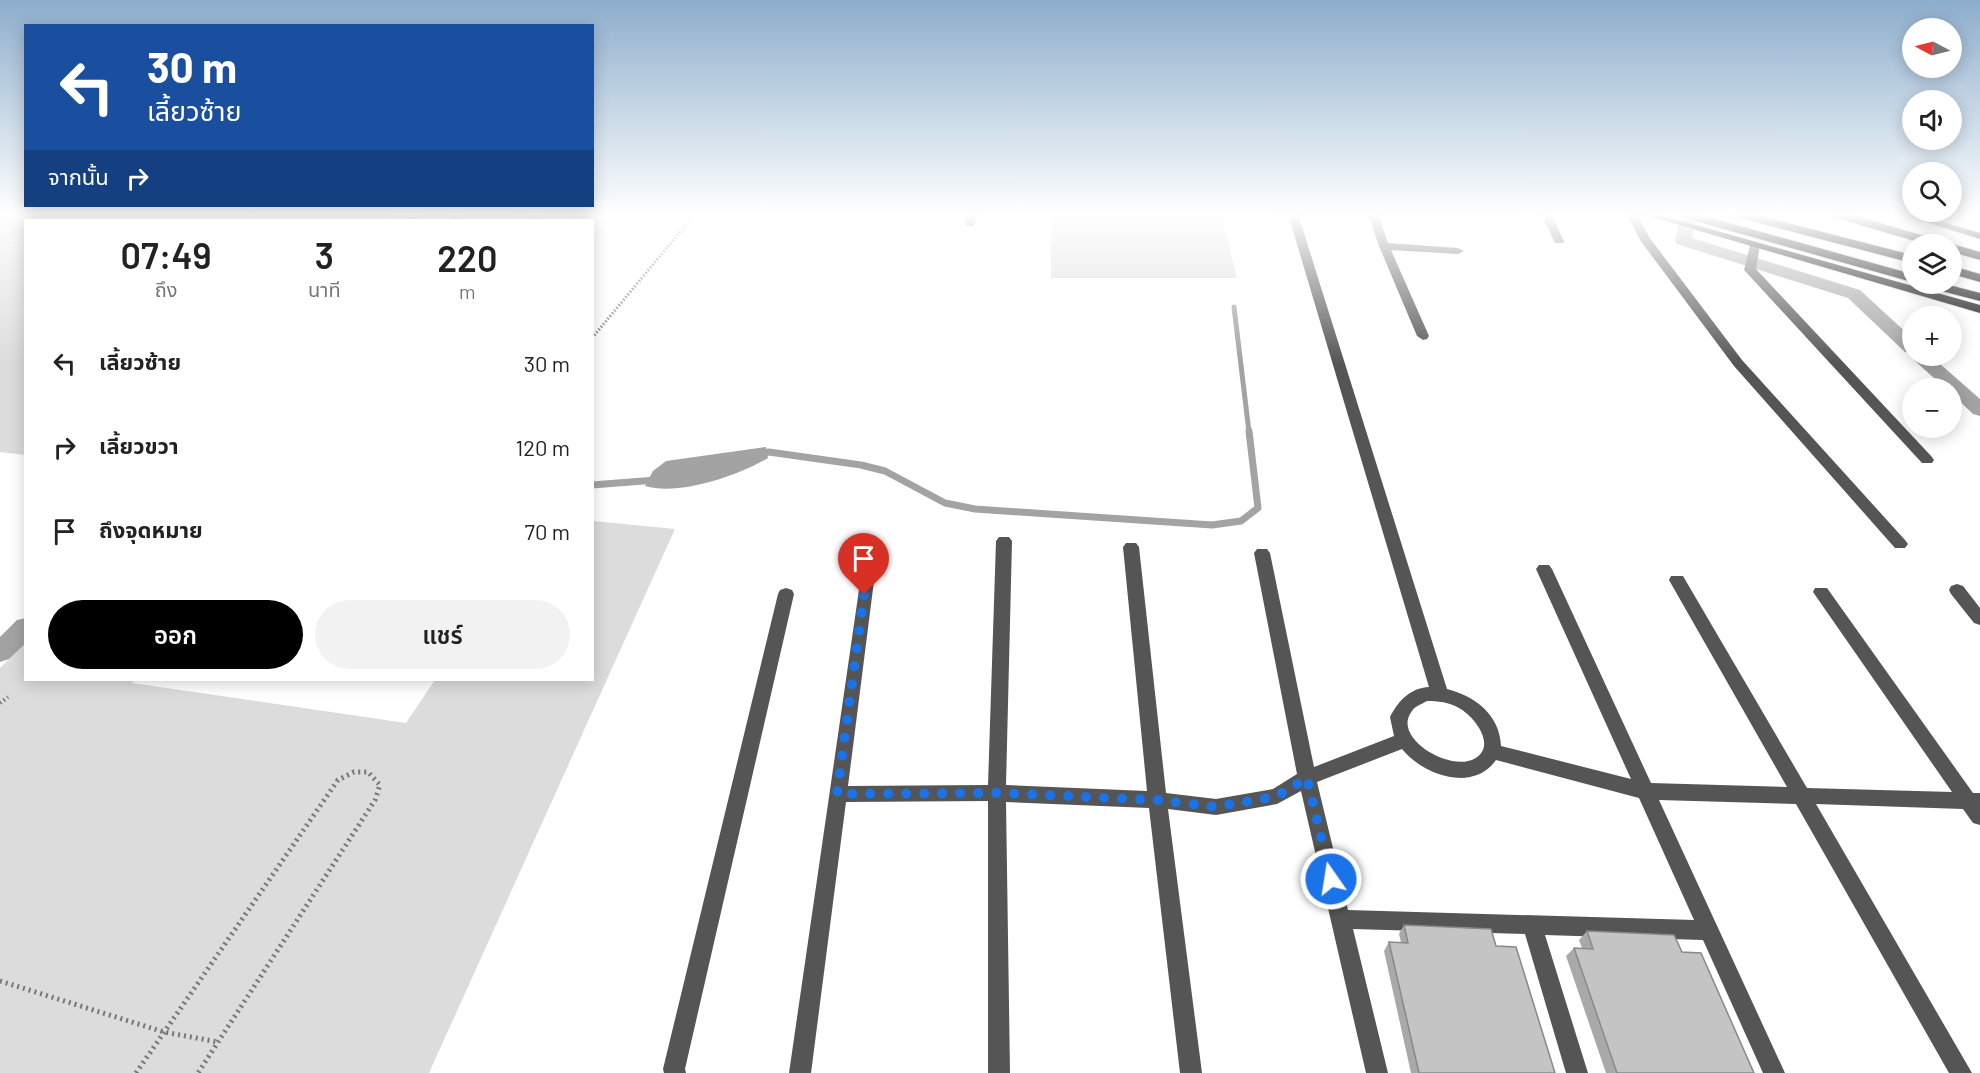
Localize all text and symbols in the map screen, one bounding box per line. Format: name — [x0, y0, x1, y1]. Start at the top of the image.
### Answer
north arrow — [1902, 18, 1962, 78]
map controls — [1902, 18, 1962, 438]
text: 30 m — [147, 41, 237, 91]
icon: left — [48, 48, 126, 126]
button: sound — [1902, 90, 1962, 150]
text: เลี้ยวซ้าย — [147, 94, 241, 126]
icon: right — [121, 162, 154, 195]
button: search — [1902, 162, 1962, 222]
text: จากนั้น — [48, 163, 109, 189]
text: 07:49 — [121, 233, 211, 276]
text: 3 — [315, 233, 334, 276]
button: layers — [1902, 234, 1962, 294]
text: 220 — [437, 236, 497, 279]
text: ถึง — [155, 277, 177, 301]
text: นาที — [308, 277, 341, 301]
text: m — [459, 279, 476, 303]
button: + — [1902, 306, 1962, 366]
icon: left — [48, 347, 81, 380]
text: เลี้ยวซ้าย — [99, 348, 181, 374]
text: 30 m — [524, 350, 570, 376]
button: − — [1902, 378, 1962, 438]
icon: right — [48, 431, 81, 464]
text: เลี้ยวขวา — [99, 432, 179, 458]
text: 120 m — [515, 434, 570, 460]
icon: arrive — [48, 515, 81, 548]
text: ถึงจุดหมาย — [99, 516, 203, 542]
text: 70 m — [525, 518, 570, 544]
pin — [838, 533, 889, 595]
icon: arrive — [847, 542, 880, 575]
button: ออก — [48, 600, 303, 669]
button: แชร์ — [315, 600, 570, 669]
position arrow — [1299, 847, 1363, 911]

